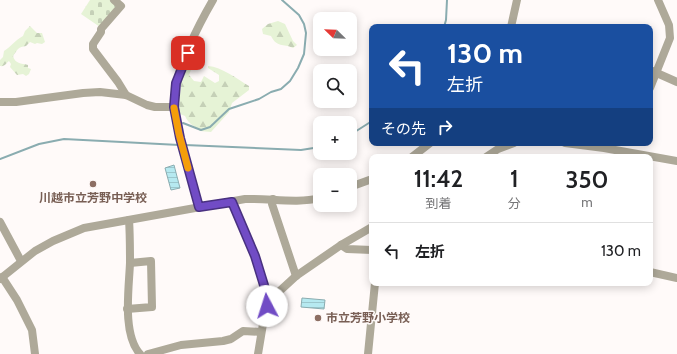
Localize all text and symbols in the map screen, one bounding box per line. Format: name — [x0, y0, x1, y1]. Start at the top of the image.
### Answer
north arrow — [313, 12, 357, 56]
map controls — [313, 12, 357, 212]
pin — [171, 36, 205, 70]
text: 130 m — [447, 36, 523, 70]
icon: left — [381, 40, 433, 92]
icon: arrive — [177, 42, 199, 64]
button: search — [313, 64, 357, 108]
text: 左折 — [447, 74, 483, 96]
button: + — [313, 116, 357, 160]
icon: right — [434, 116, 456, 138]
text: その先 — [381, 120, 426, 138]
text: 11:42 — [414, 164, 463, 193]
text: 1 — [510, 164, 519, 193]
text: 350 — [566, 165, 608, 194]
button: − — [313, 168, 357, 212]
marker: 川越市立芳野中学校 — [88, 179, 98, 189]
place label: 川越市立芳野中学校 — [39, 190, 147, 205]
text: m — [581, 194, 593, 210]
text: 到着 — [425, 195, 451, 211]
text: 分 — [508, 195, 521, 211]
icon: left — [381, 240, 403, 262]
text: 130 m — [601, 242, 641, 260]
text: 左折 — [415, 243, 445, 261]
position arrow — [246, 285, 288, 327]
place label: 市立芳野小学校 — [326, 310, 410, 325]
marker: 市立芳野小学校 — [313, 313, 323, 323]

